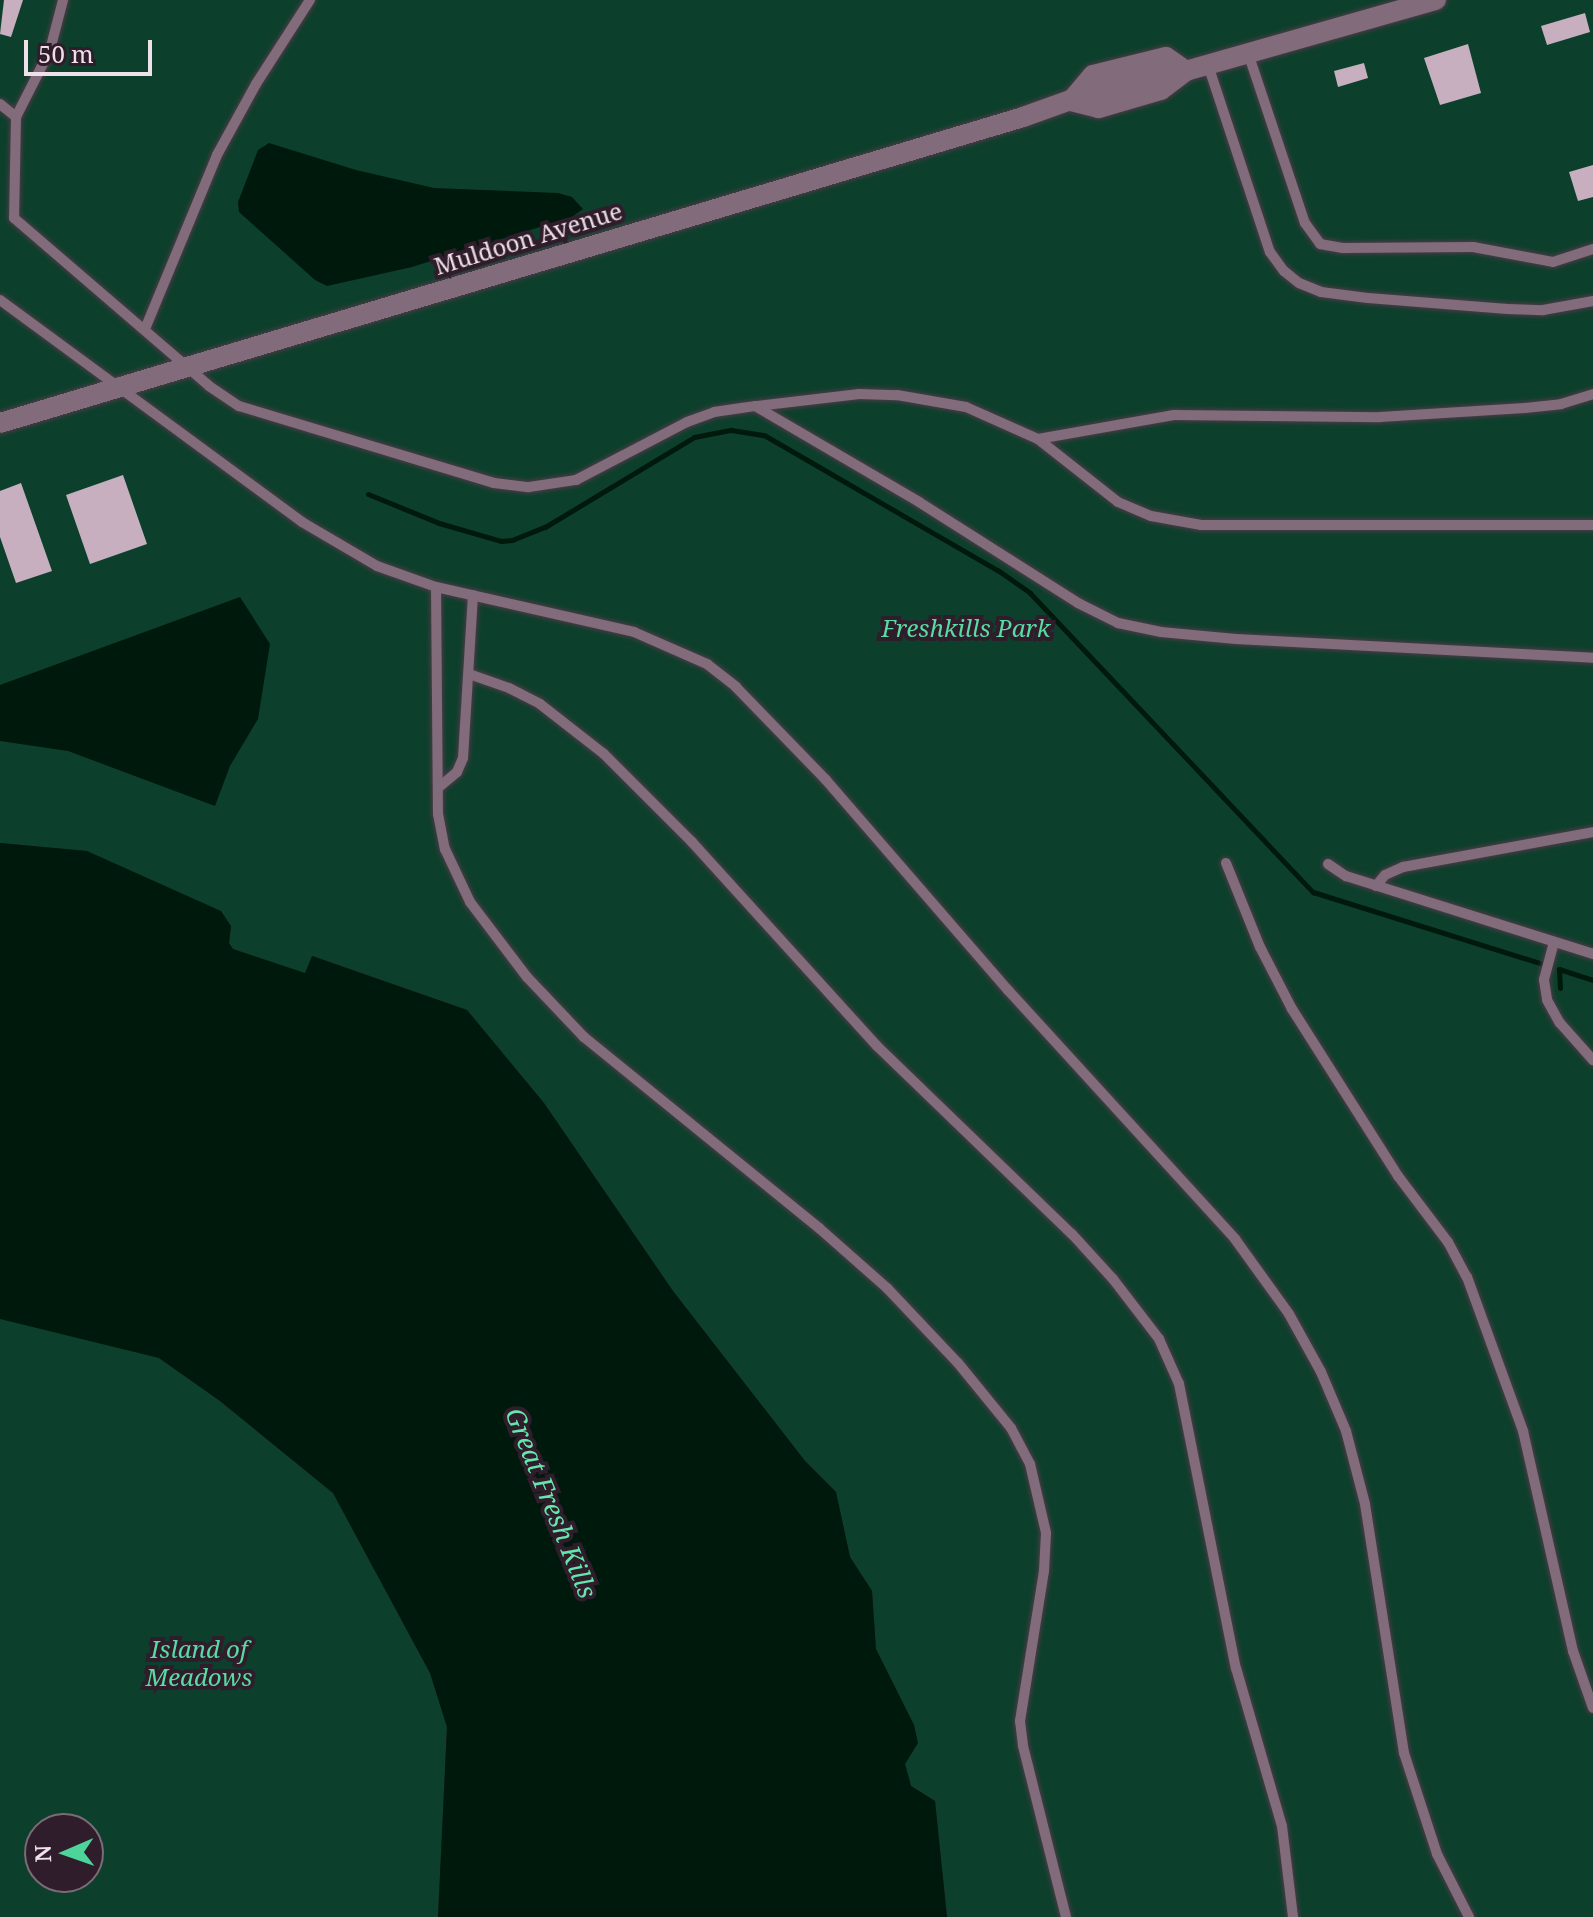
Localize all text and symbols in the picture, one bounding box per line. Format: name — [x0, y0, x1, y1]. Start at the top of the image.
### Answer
scale bar — [28, 24, 156, 74]
text: 50 m — [38, 37, 94, 70]
street label: Muldoon Avenue — [430, 196, 626, 280]
park label: Freshkills Park — [882, 614, 1050, 642]
water label: Great Fresh Kills — [499, 1403, 603, 1603]
park label: Island of Meadows — [146, 1635, 252, 1691]
north arrow — [24, 1813, 104, 1893]
text: N — [27, 1845, 57, 1863]

